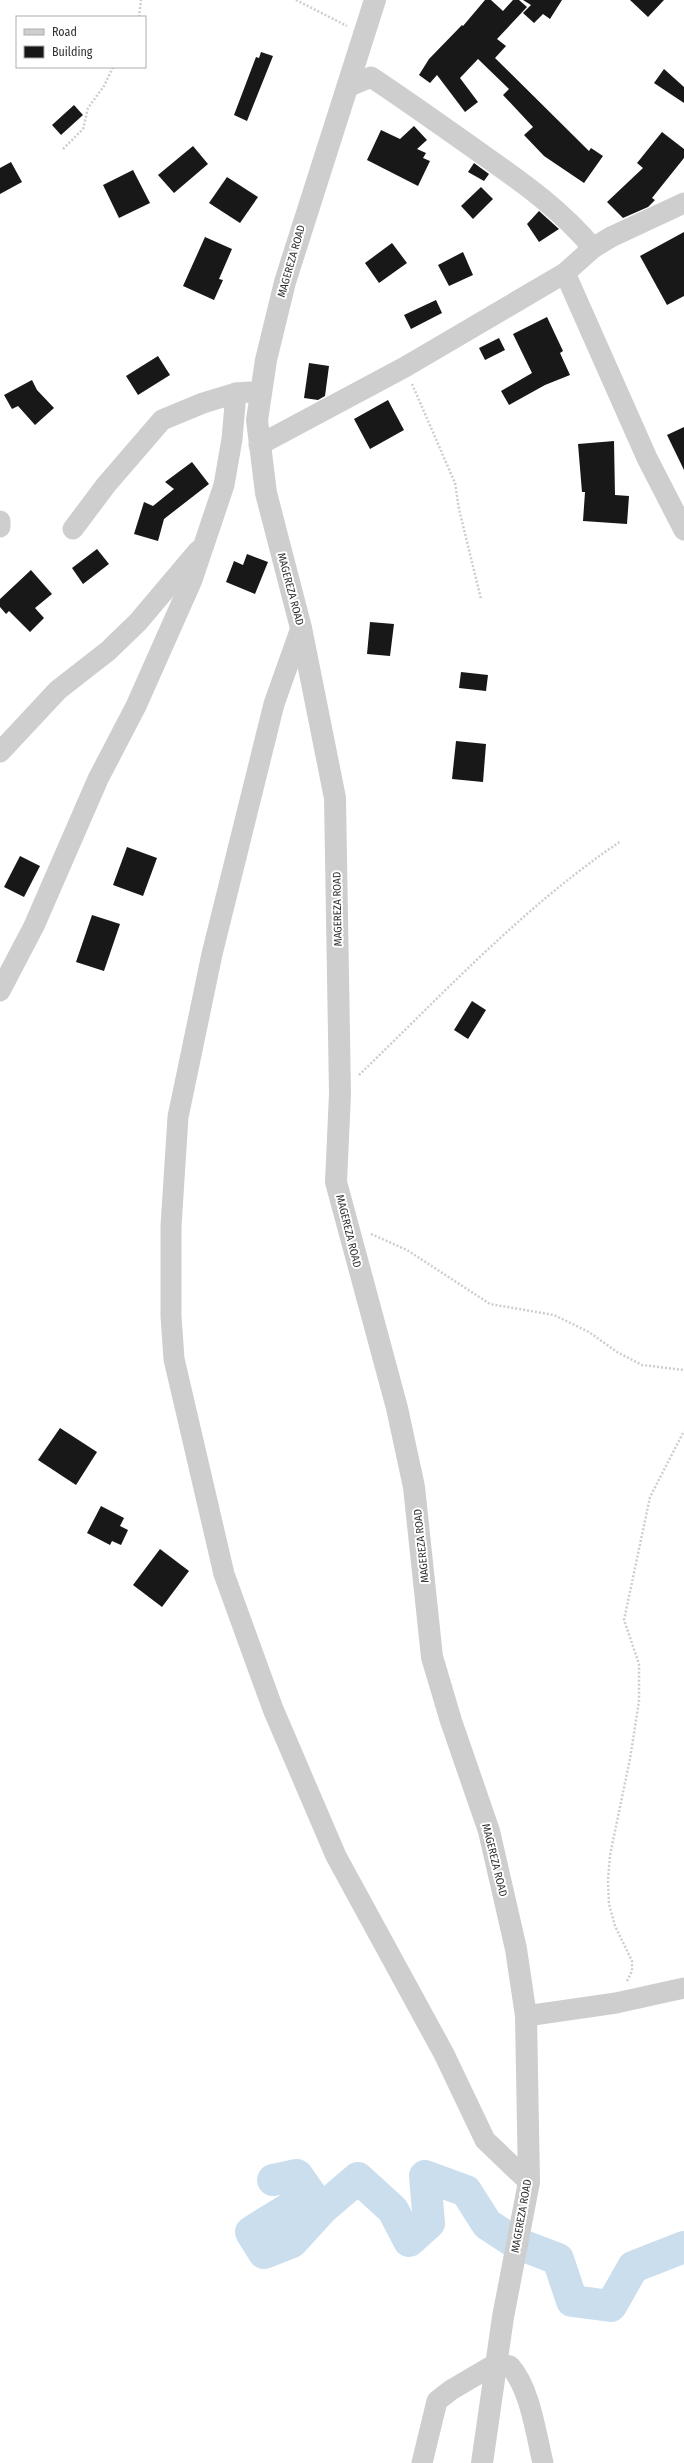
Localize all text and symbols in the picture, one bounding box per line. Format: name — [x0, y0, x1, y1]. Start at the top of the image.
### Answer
legend — [16, 16, 146, 68]
text: Road — [52, 25, 77, 39]
text: Building — [52, 45, 93, 59]
street label: MAGEREZA ROAD — [275, 224, 308, 299]
street label: MAGEREZA ROAD — [275, 551, 306, 627]
street label: MAGEREZA ROAD — [330, 872, 345, 946]
street label: MAGEREZA ROAD — [333, 1193, 364, 1269]
street label: MAGEREZA ROAD — [411, 1508, 432, 1584]
street label: MAGEREZA ROAD — [479, 1822, 510, 1898]
street label: MAGEREZA ROAD — [509, 2178, 534, 2254]

